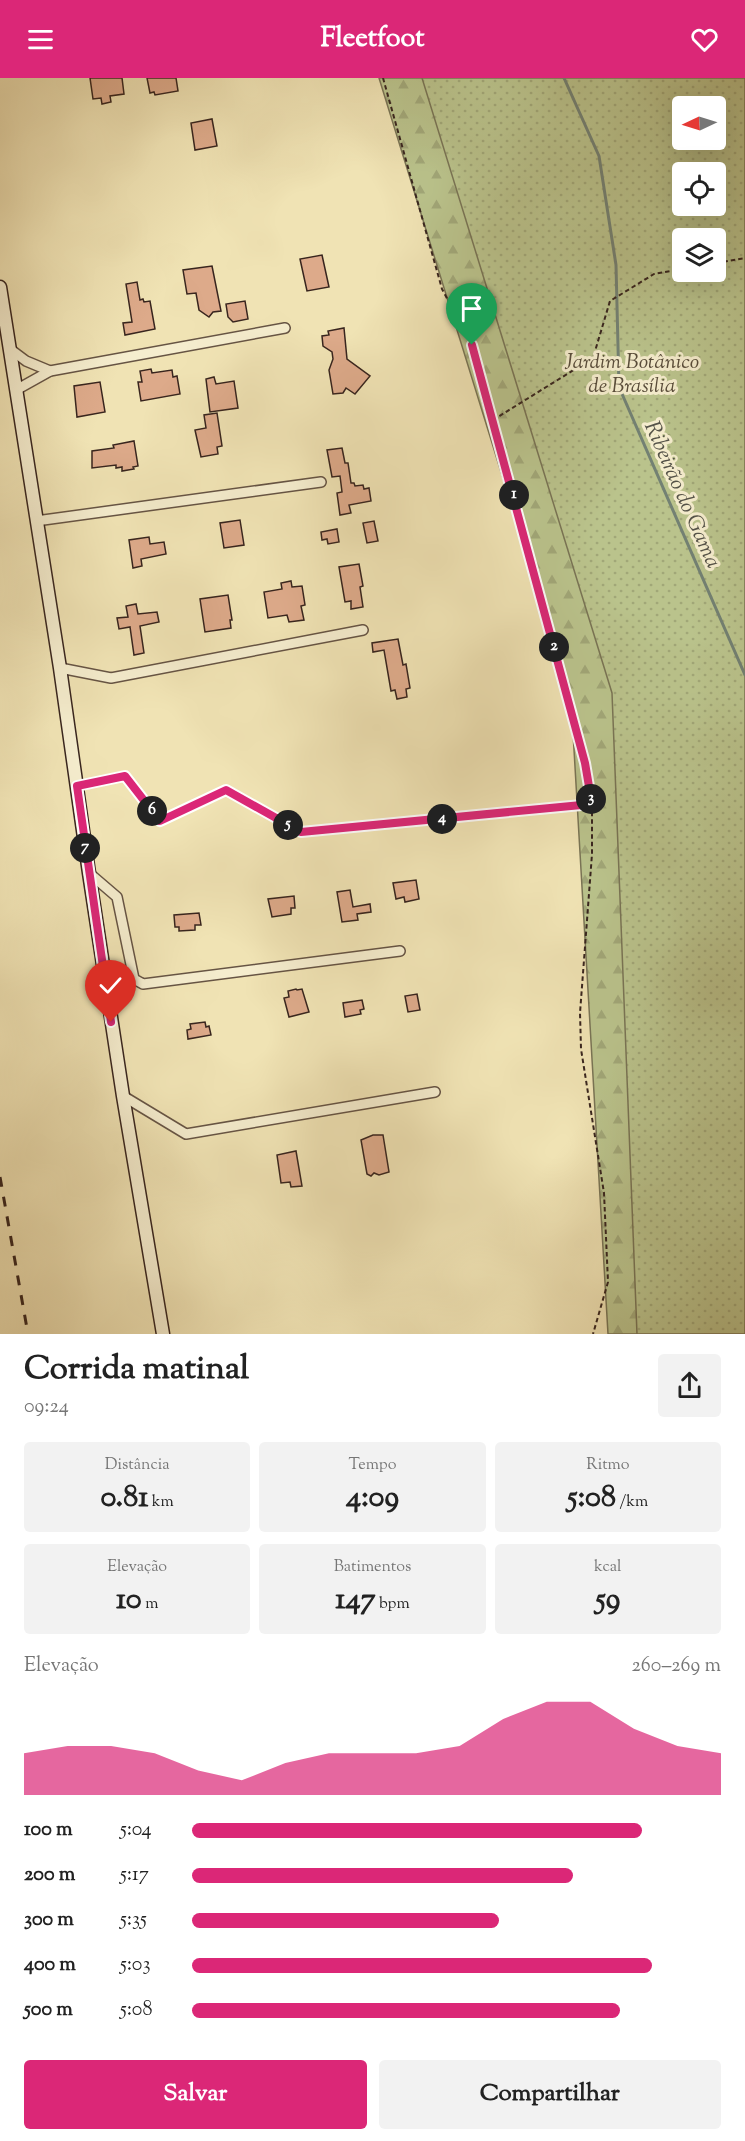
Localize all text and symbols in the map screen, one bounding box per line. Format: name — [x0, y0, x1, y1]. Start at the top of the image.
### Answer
text: Fleetfoot — [321, 20, 424, 59]
icon: menu — [24, 23, 57, 56]
icon: heart — [688, 23, 721, 56]
north arrow — [672, 96, 726, 150]
map controls — [672, 96, 726, 282]
button: locate — [672, 162, 726, 216]
button: layers — [672, 228, 726, 282]
pin — [446, 283, 497, 345]
icon: arrive — [455, 292, 488, 325]
park label: Jardim Botânico de Brasília — [564, 348, 699, 402]
water label: Ribeirão do Gama — [635, 417, 728, 574]
pin: 1 — [499, 480, 529, 510]
text: 1 — [511, 483, 517, 506]
pin: 2 — [539, 632, 569, 662]
text: 2 — [550, 635, 558, 658]
pin: 3 — [576, 784, 606, 814]
text: 3 — [588, 787, 594, 810]
pin: 6 — [137, 796, 167, 826]
text: 6 — [148, 799, 156, 822]
pin: 4 — [427, 804, 457, 834]
text: 4 — [438, 807, 446, 830]
pin: 5 — [273, 810, 303, 840]
text: 5 — [285, 813, 291, 836]
pin: 7 — [70, 833, 100, 863]
text: 7 — [81, 836, 89, 859]
pin — [85, 960, 136, 1022]
icon: check — [94, 969, 127, 1002]
text: Corrida matinal — [24, 1346, 249, 1394]
button: share — [658, 1354, 721, 1417]
text: 09:24 — [24, 1393, 69, 1422]
text: Distância — [105, 1454, 170, 1477]
text: Tempo — [348, 1454, 397, 1477]
text: Ritmo — [586, 1454, 629, 1477]
text: 0.81 — [101, 1477, 148, 1520]
text: 4:09 — [346, 1477, 399, 1520]
text: 5:08 — [567, 1477, 616, 1520]
text: km — [148, 1491, 174, 1514]
text: /km — [616, 1491, 648, 1514]
text: Elevação — [107, 1556, 167, 1579]
text: Batimentos — [334, 1556, 411, 1579]
text: kcal — [594, 1556, 622, 1579]
text: 10 — [116, 1579, 142, 1622]
text: 147 — [335, 1579, 376, 1622]
text: 59 — [595, 1579, 620, 1622]
text: m — [142, 1593, 158, 1616]
text: bpm — [376, 1593, 410, 1616]
text: Elevação — [24, 1652, 99, 1681]
text: 260–269 m — [632, 1652, 721, 1681]
text: 100 m — [24, 1816, 73, 1845]
text: 5:04 — [120, 1816, 152, 1845]
text: 200 m — [24, 1861, 75, 1890]
text: 5:17 — [120, 1861, 149, 1890]
text: 300 m — [24, 1906, 74, 1935]
text: 5:35 — [120, 1906, 147, 1935]
text: 400 m — [24, 1951, 76, 1980]
text: 5:03 — [120, 1951, 151, 1980]
text: 500 m — [24, 1996, 73, 2025]
text: 5:08 — [120, 1996, 152, 2025]
button: Salvar — [24, 2060, 367, 2129]
button: Compartilhar — [379, 2060, 721, 2129]

